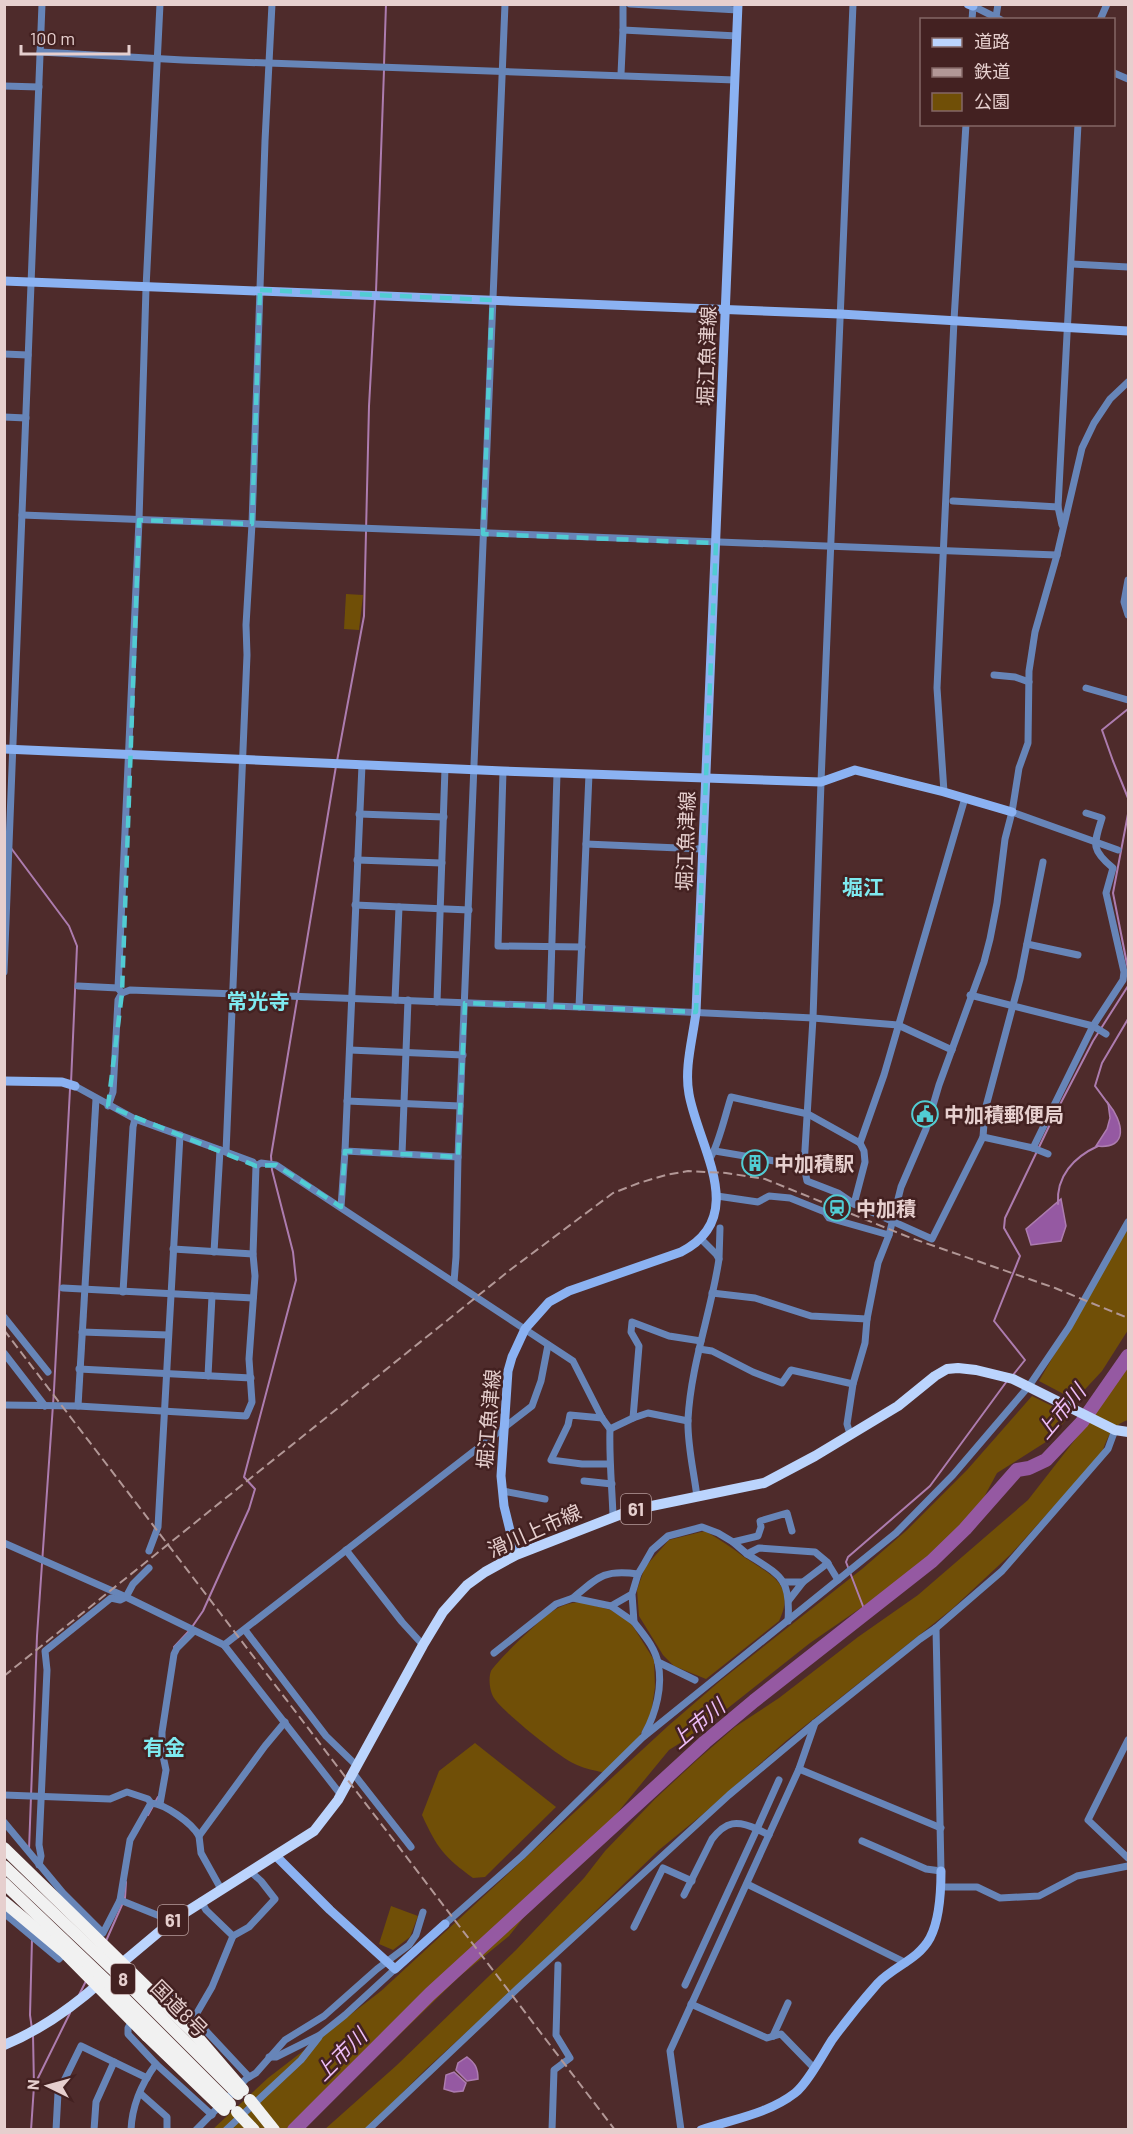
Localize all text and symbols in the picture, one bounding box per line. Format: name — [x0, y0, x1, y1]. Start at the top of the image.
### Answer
scale bar — [21, 18, 129, 56]
legend — [920, 18, 1115, 126]
text: 100 m — [30, 27, 75, 49]
text: 道路 — [974, 30, 1010, 52]
text: 鉄道 — [974, 60, 1010, 82]
text: 公園 — [974, 90, 1010, 112]
street label: 堀江魚津線 — [692, 306, 720, 406]
street label: 堀江魚津線 — [671, 791, 699, 891]
district label: 堀江 — [842, 874, 884, 899]
district label: 常光寺 — [227, 988, 290, 1013]
public building icon: 中加積郵便局 — [910, 1099, 940, 1129]
place label: 中加積郵便局 — [944, 1102, 1064, 1126]
building icon: 中加積駅 — [740, 1148, 770, 1178]
place label: 中加積駅 — [774, 1151, 854, 1175]
station icon: 中加積 — [822, 1193, 852, 1223]
place label: 中加積 — [856, 1196, 916, 1220]
street label: 堀江魚津線 — [472, 1368, 504, 1470]
water label: 上市川 — [1030, 1377, 1091, 1443]
road number: 61 — [621, 1494, 651, 1524]
street label: 滑川上市線 — [483, 1499, 585, 1561]
water label: 上市川 — [665, 1692, 731, 1753]
district label: 有金 — [143, 1734, 185, 1759]
road number: 61 — [158, 1905, 188, 1935]
road number: 8 — [111, 1964, 135, 1994]
street label: 国道8号 — [147, 1975, 213, 2041]
water label: 上市川 — [309, 2021, 373, 2085]
north arrow — [18, 2056, 78, 2116]
text: N — [23, 2079, 42, 2091]

